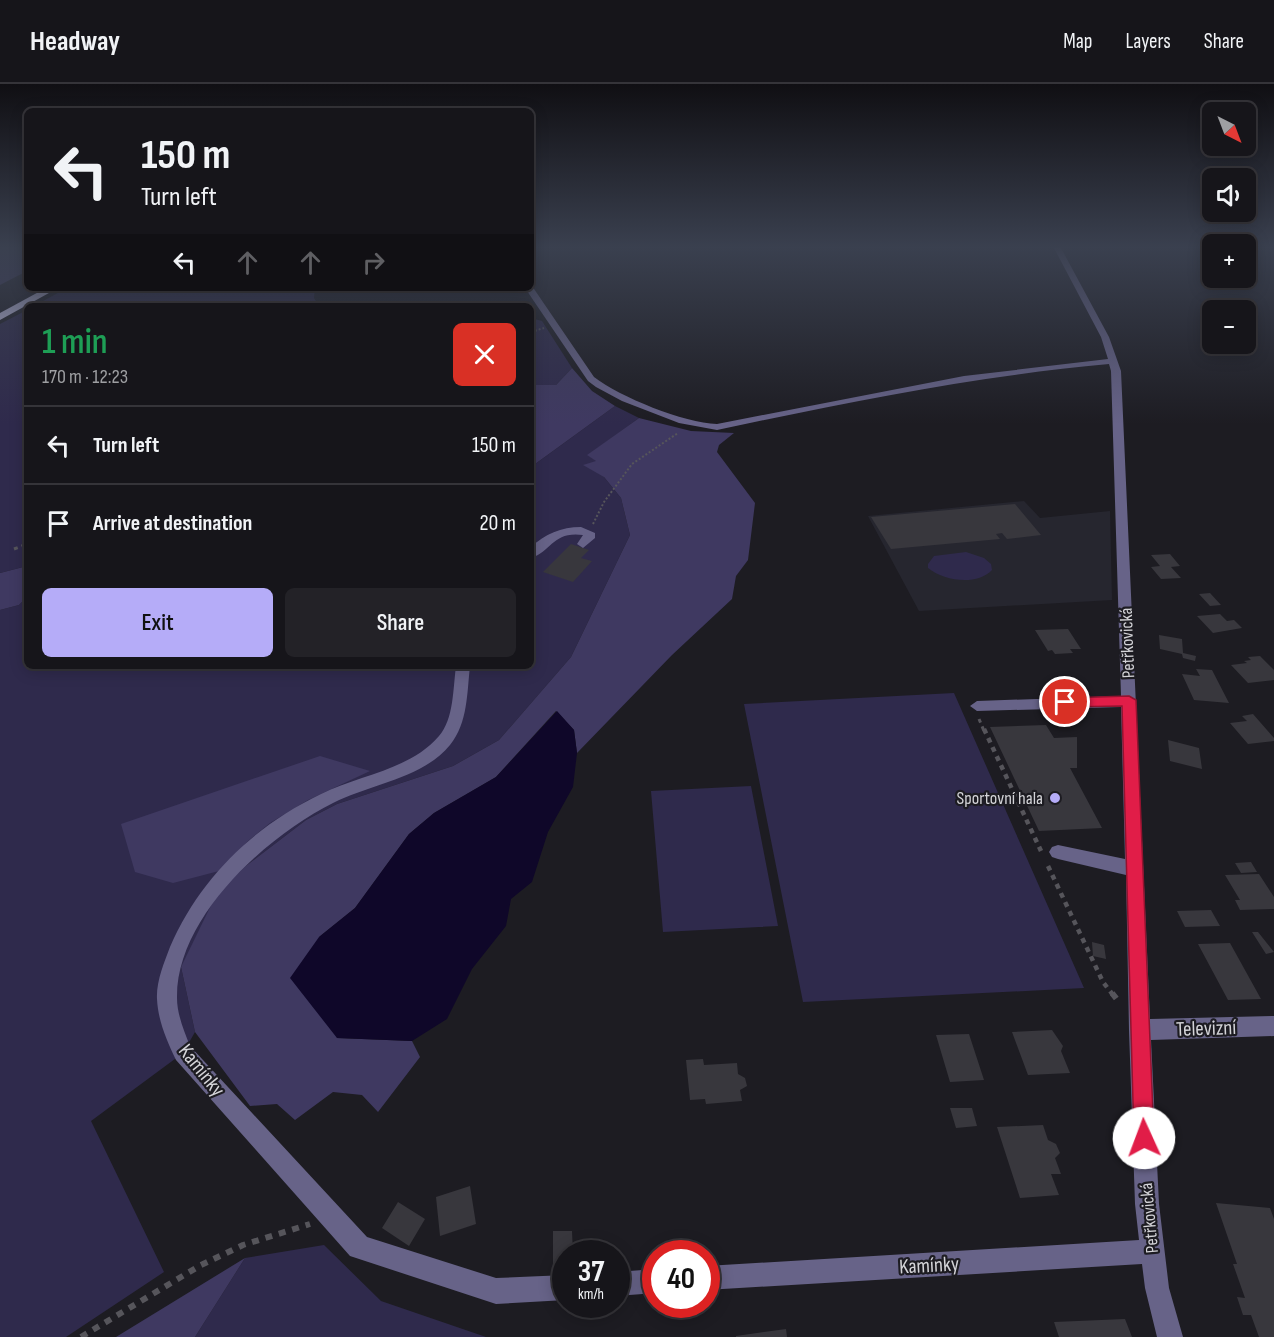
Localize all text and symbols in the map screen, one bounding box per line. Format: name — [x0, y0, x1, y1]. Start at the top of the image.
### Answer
text: Headway — [30, 25, 120, 58]
text: Map — [1063, 29, 1092, 54]
text: Layers — [1125, 29, 1171, 54]
text: Share — [1204, 29, 1244, 54]
north arrow — [1202, 102, 1256, 156]
map controls — [1202, 102, 1256, 354]
text: 150 m — [141, 130, 230, 181]
icon: left — [42, 132, 120, 210]
button: sound — [1202, 168, 1256, 222]
text: Turn left — [141, 181, 217, 213]
button: + — [1202, 234, 1256, 288]
icon: left — [168, 246, 201, 279]
icon: ahead — [231, 246, 264, 279]
icon: ahead — [294, 246, 327, 279]
icon: right — [357, 246, 390, 279]
button: − — [1202, 300, 1256, 354]
text: 1 min — [42, 321, 107, 364]
button: close — [453, 323, 516, 386]
text: 170 m · 12:23 — [42, 365, 128, 389]
icon: left — [42, 429, 75, 462]
text: Turn left — [93, 432, 159, 459]
text: 150 m — [472, 432, 516, 459]
icon: arrive — [42, 507, 75, 540]
text: Arrive at destination — [93, 510, 252, 537]
text: 20 m — [480, 510, 516, 537]
button: Exit — [42, 588, 273, 657]
button: Share — [285, 588, 516, 657]
street label: Petřkovická — [1116, 607, 1139, 679]
pin — [1039, 676, 1090, 727]
icon: arrive — [1048, 685, 1081, 718]
place label: Sportovní hala — [957, 788, 1043, 809]
marker: Sportovní hala — [1048, 791, 1062, 805]
street label: Televizní — [1175, 1015, 1237, 1042]
street label: Kamínky — [173, 1039, 230, 1101]
position arrow — [1112, 1106, 1176, 1170]
street label: Petřkovická — [1136, 1182, 1163, 1254]
speed limit sign: 40 — [642, 1240, 720, 1318]
street label: Kamínky — [898, 1251, 960, 1280]
text: 37 — [578, 1254, 604, 1290]
text: km/h — [578, 1285, 604, 1304]

